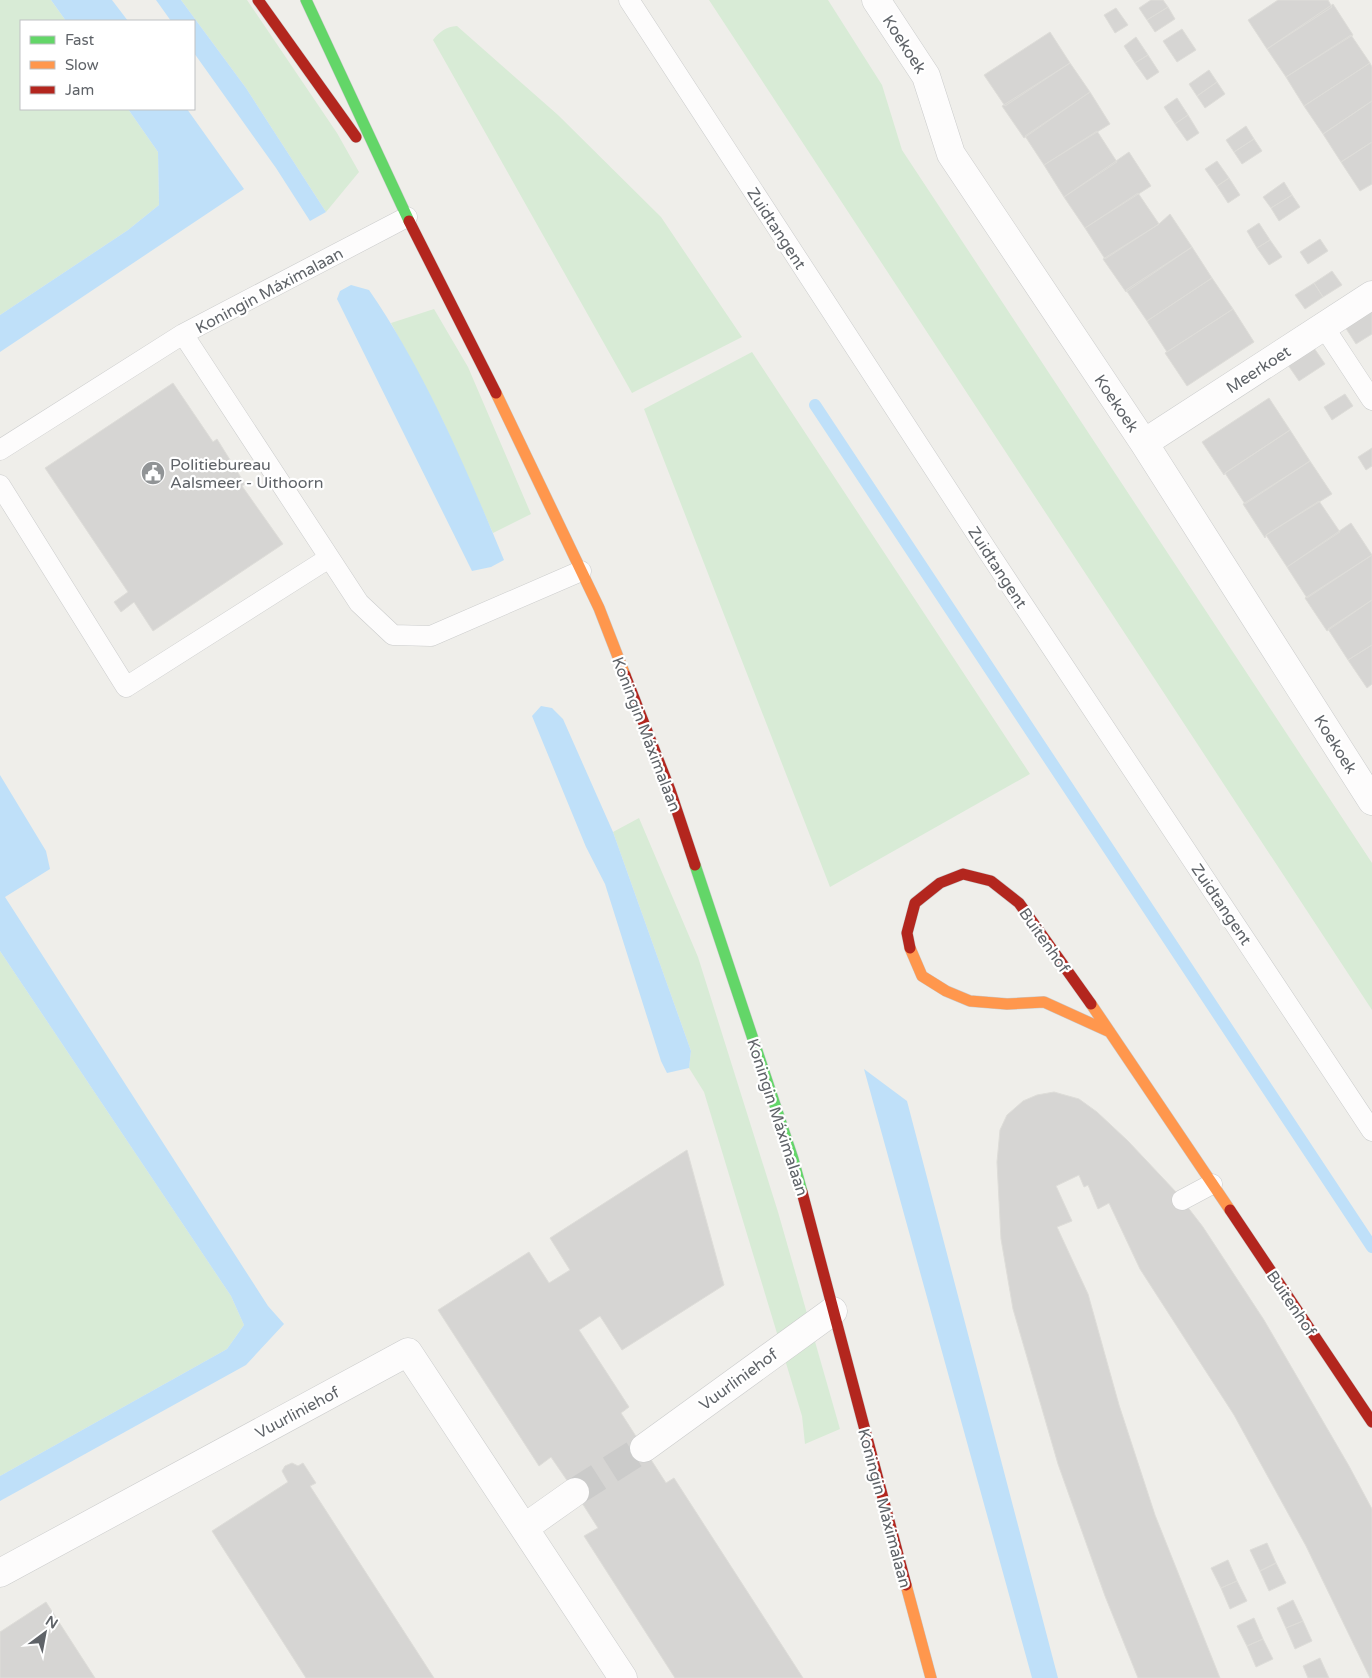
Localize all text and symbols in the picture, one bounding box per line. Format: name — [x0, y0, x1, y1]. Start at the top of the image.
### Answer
street label: Koekoek — [878, 12, 931, 78]
legend — [20, 20, 195, 110]
text: Fast — [65, 31, 95, 49]
text: Slow — [65, 56, 99, 74]
text: Jam — [65, 81, 94, 99]
street label: Zuidtangent — [742, 184, 810, 273]
street label: Koningin Máximalaan — [192, 243, 347, 338]
street label: Meerkoet — [1223, 342, 1295, 398]
street label: Koekoek — [1090, 371, 1143, 437]
place label: Politiebureau Aalsmeer - Uithoorn — [170, 455, 323, 493]
public building icon: Politiebureau Aalsmeer - Uithoorn — [140, 460, 166, 486]
street label: Zuidtangent — [963, 523, 1031, 612]
street label: Koningin Máximalaan — [607, 654, 685, 815]
street label: Koekoek — [1309, 711, 1361, 778]
street label: Zuidtangent — [1187, 860, 1256, 949]
street label: Buitenhof — [1014, 904, 1074, 978]
street label: Koningin Máximalaan — [742, 1036, 812, 1199]
street label: Buitenhof — [1262, 1267, 1321, 1341]
street label: Vuurliniehof — [695, 1344, 783, 1415]
street label: Vuurliniehof — [252, 1382, 344, 1443]
street label: Koningin Máximalaan — [853, 1426, 915, 1590]
north arrow — [20, 1608, 70, 1658]
text: N — [42, 1612, 61, 1633]

